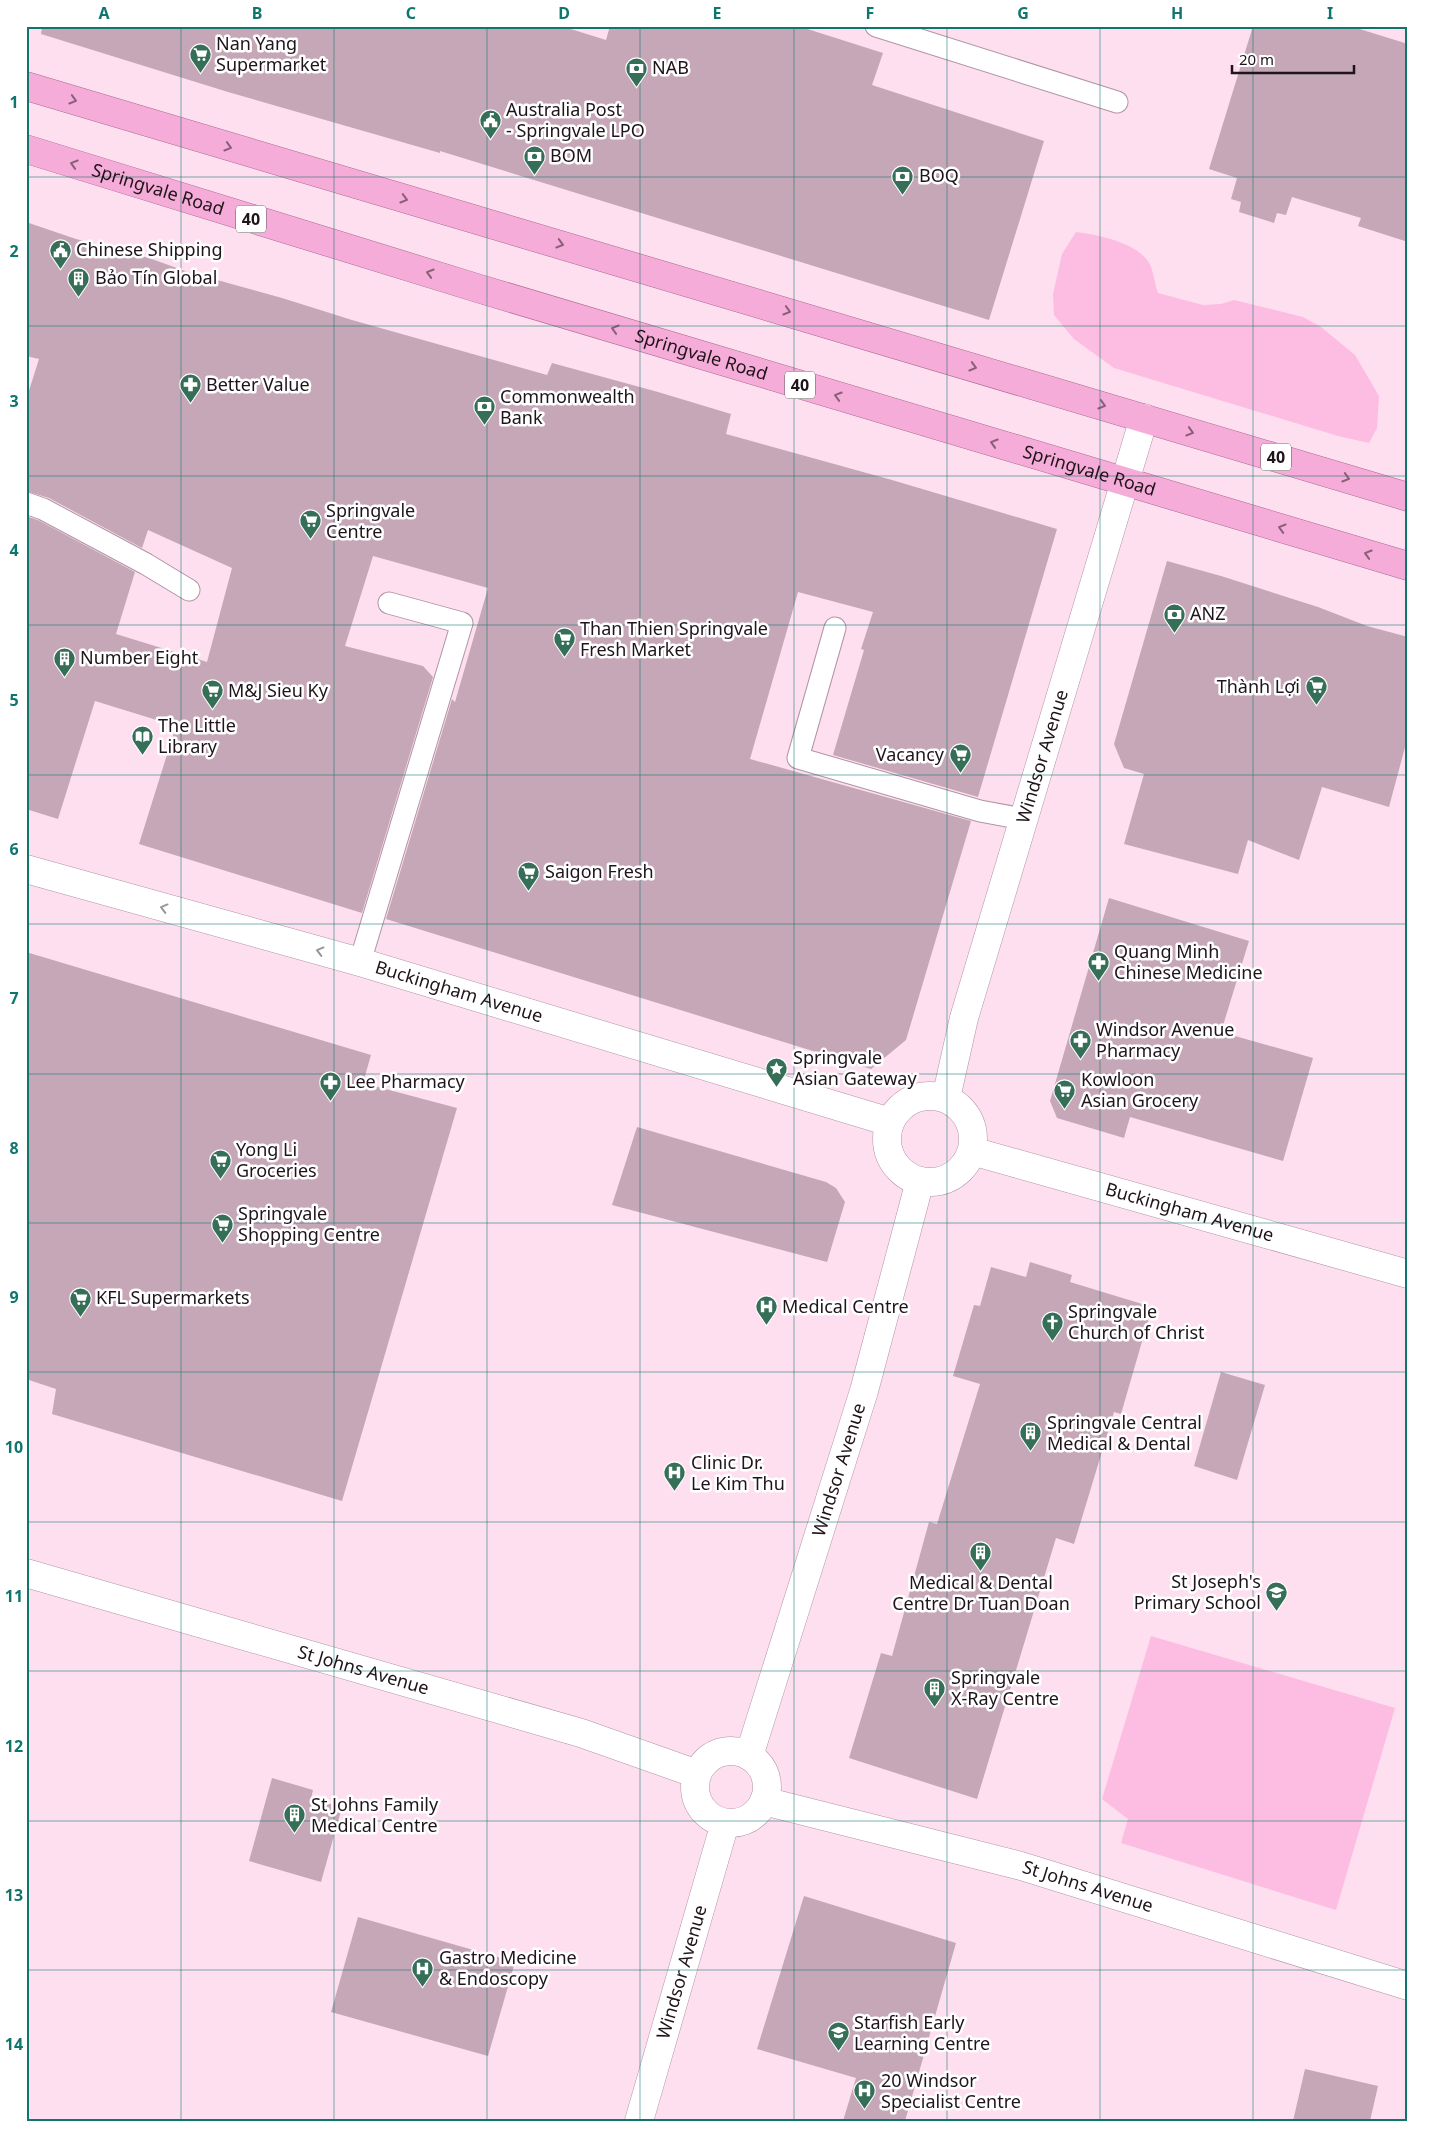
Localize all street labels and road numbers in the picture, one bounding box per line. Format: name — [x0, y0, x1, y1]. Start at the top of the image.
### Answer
street label: Springvale Road — [89, 157, 227, 220]
road number: 40 — [236, 205, 266, 232]
street label: Springvale Road — [632, 323, 771, 385]
road number: 40 — [785, 372, 815, 398]
street label: Springvale Road — [1020, 439, 1159, 501]
road number: 40 — [1261, 444, 1291, 471]
street label: Windsor Avenue — [1010, 686, 1073, 826]
street label: Buckingham Avenue — [372, 954, 546, 1028]
street label: Buckingham Avenue — [1103, 1176, 1277, 1247]
street label: Windsor Avenue — [806, 1400, 870, 1539]
street label: St Johns Avenue — [295, 1639, 432, 1700]
street label: St Johns Avenue — [1020, 1854, 1156, 1917]
street label: Windsor Avenue — [650, 1902, 712, 2042]

